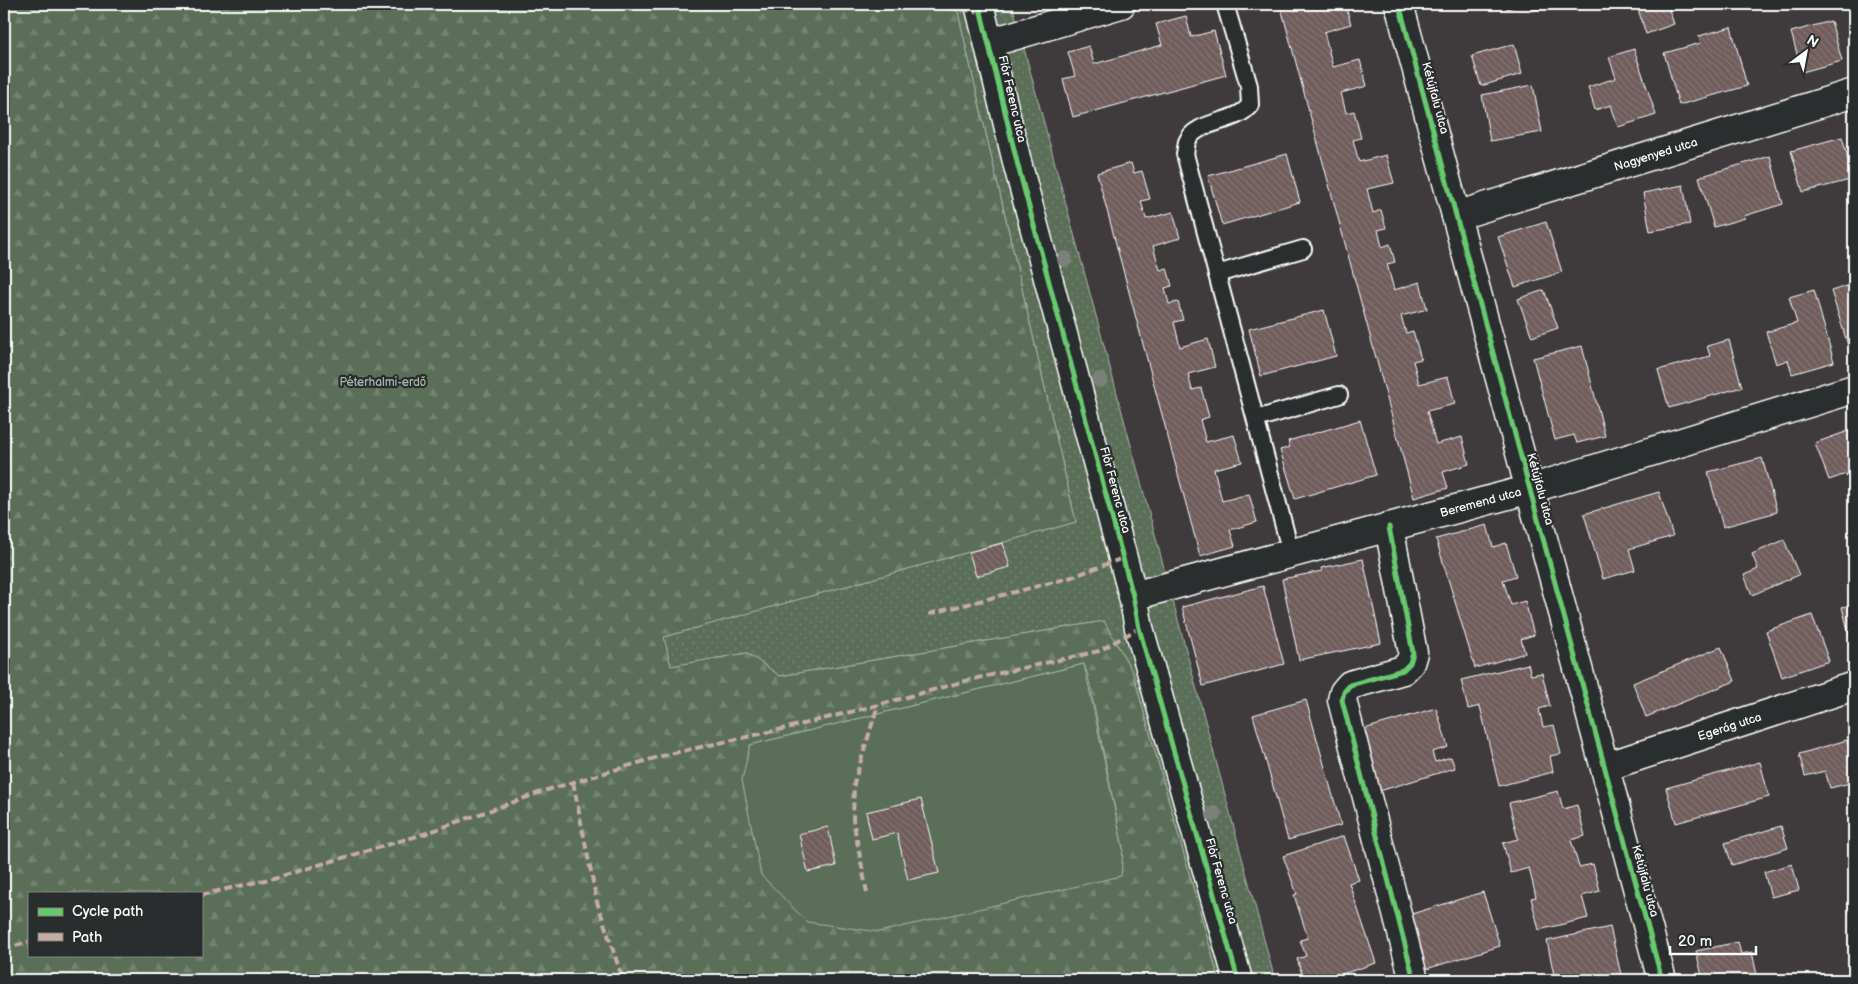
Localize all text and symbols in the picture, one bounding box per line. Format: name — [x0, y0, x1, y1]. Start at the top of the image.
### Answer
north arrow — [1780, 28, 1830, 78]
text: N — [1804, 31, 1822, 51]
street label: Flór Ferenc utca — [995, 54, 1029, 144]
street label: Kétújfalu utca — [1418, 60, 1452, 136]
street label: Nagyenyed utca — [1612, 134, 1699, 174]
park label: Péterhalmi-erdő — [339, 375, 427, 390]
street label: Flór Ferenc utca — [1096, 445, 1134, 535]
street label: Kétújfalu utca — [1523, 451, 1557, 527]
street label: Beremend utca — [1438, 484, 1523, 520]
street label: Egerág utca — [1696, 709, 1764, 744]
street label: Flór Ferenc utca — [1202, 836, 1241, 926]
street label: Kétújfalu utca — [1628, 843, 1662, 919]
legend — [28, 892, 202, 956]
text: Cycle path — [72, 902, 143, 921]
scale bar — [1670, 924, 1757, 956]
text: Path — [72, 928, 102, 947]
text: 20 m — [1678, 932, 1712, 951]

